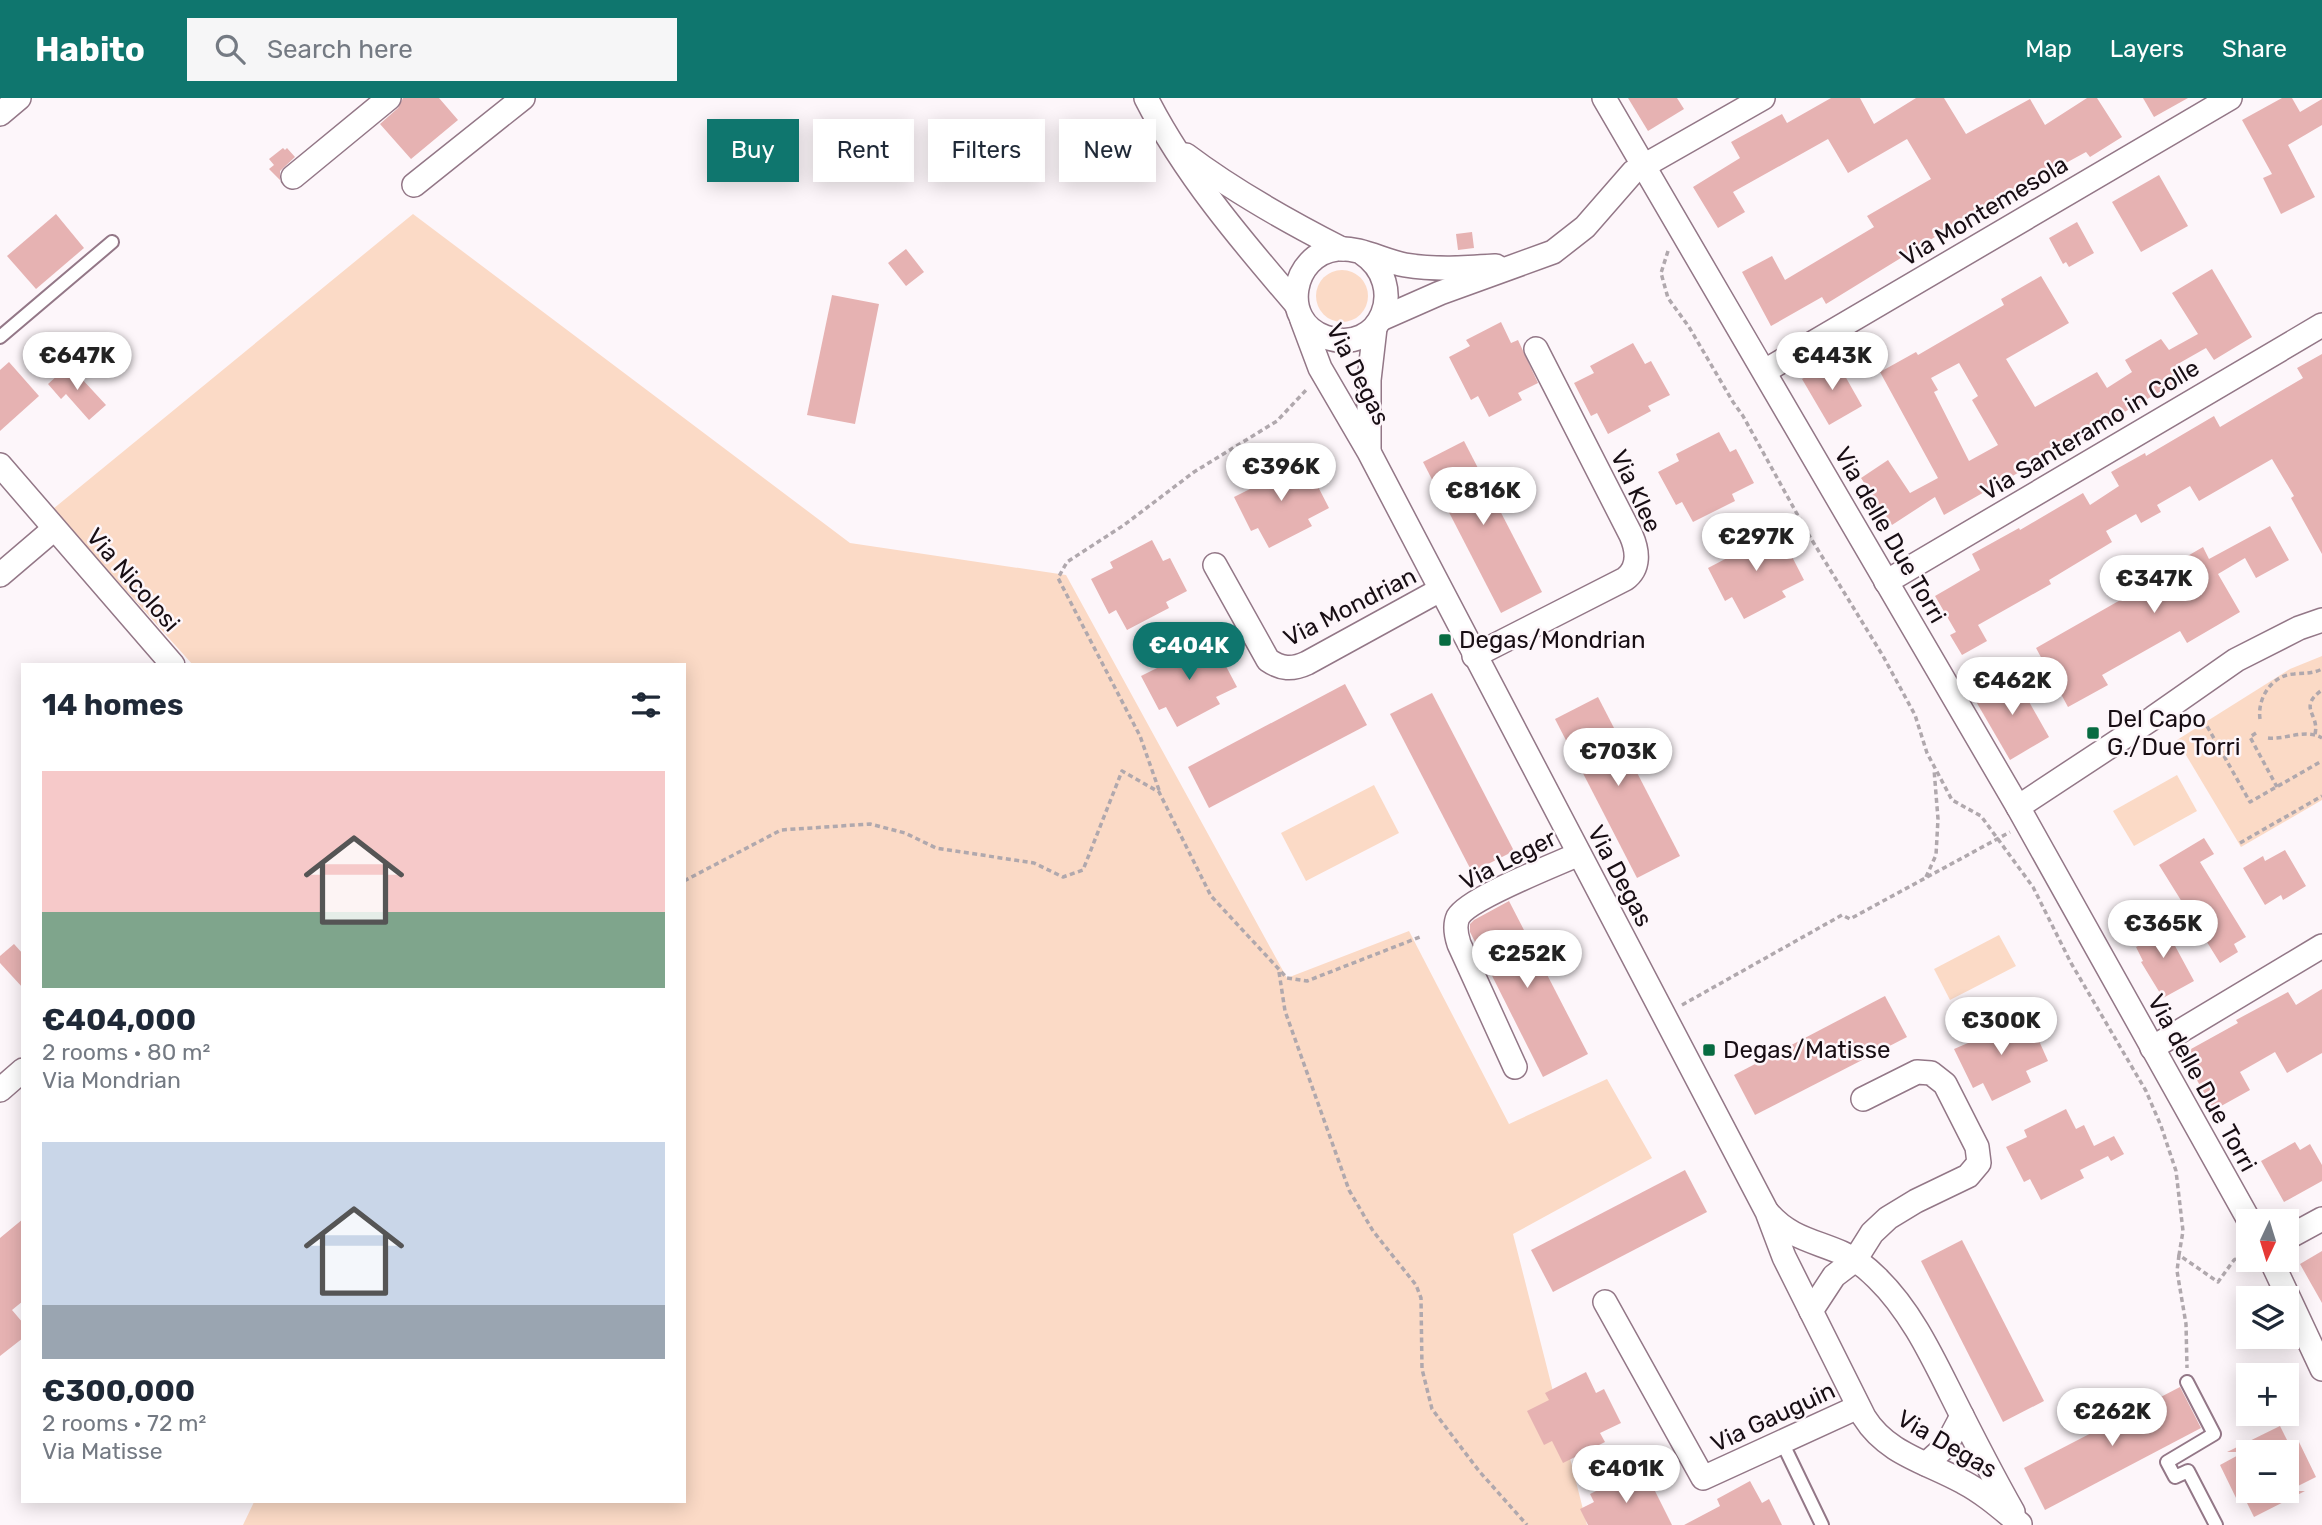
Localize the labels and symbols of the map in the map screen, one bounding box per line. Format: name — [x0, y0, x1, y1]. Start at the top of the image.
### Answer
street label: Via Montemesola — [1895, 150, 2073, 272]
street label: Via Degas — [1320, 318, 1396, 430]
pin: €647K — [28, 332, 126, 392]
pin: €443K — [1783, 332, 1881, 392]
street label: Via Santeramo in Colle — [1976, 354, 2204, 506]
street label: Via delle Due Torri — [1828, 442, 1952, 628]
pin: €396K — [1232, 444, 1330, 503]
street label: Via Klee — [1605, 445, 1667, 537]
pin: €816K — [1434, 468, 1532, 527]
pin: €297K — [1707, 514, 1805, 573]
street label: Via Nicolosi — [81, 523, 185, 637]
pin: €347K — [2105, 556, 2203, 615]
street label: Via Mondrian — [1279, 562, 1421, 652]
pin: €404K — [1140, 622, 1238, 682]
place label: Degas/Mondrian — [1459, 626, 1645, 654]
marker: Degas/Mondrian — [1437, 632, 1453, 648]
pin: €462K — [1963, 658, 2061, 717]
place label: Del Capo G./Due Torri — [2107, 705, 2241, 761]
marker: Del Capo G./Due Torri — [2085, 725, 2101, 741]
pin: €703K — [1569, 728, 1667, 788]
street label: Via Degas — [1582, 821, 1658, 931]
street label: Via Leger — [1455, 824, 1561, 896]
pin: €365K — [2114, 900, 2212, 960]
pin: €252K — [1478, 930, 1576, 990]
street label: Via delle Due Torri — [2142, 989, 2262, 1177]
pin: €300K — [1952, 998, 2050, 1057]
place label: Degas/Matisse — [1723, 1036, 1890, 1064]
marker: Degas/Matisse — [1701, 1042, 1717, 1058]
north arrow — [2236, 1209, 2300, 1272]
street label: Via Gauguin — [1706, 1376, 1840, 1458]
pin: €262K — [2063, 1388, 2161, 1448]
street label: Via Degas — [1892, 1404, 2002, 1484]
pin: €401K — [1577, 1446, 1675, 1505]

